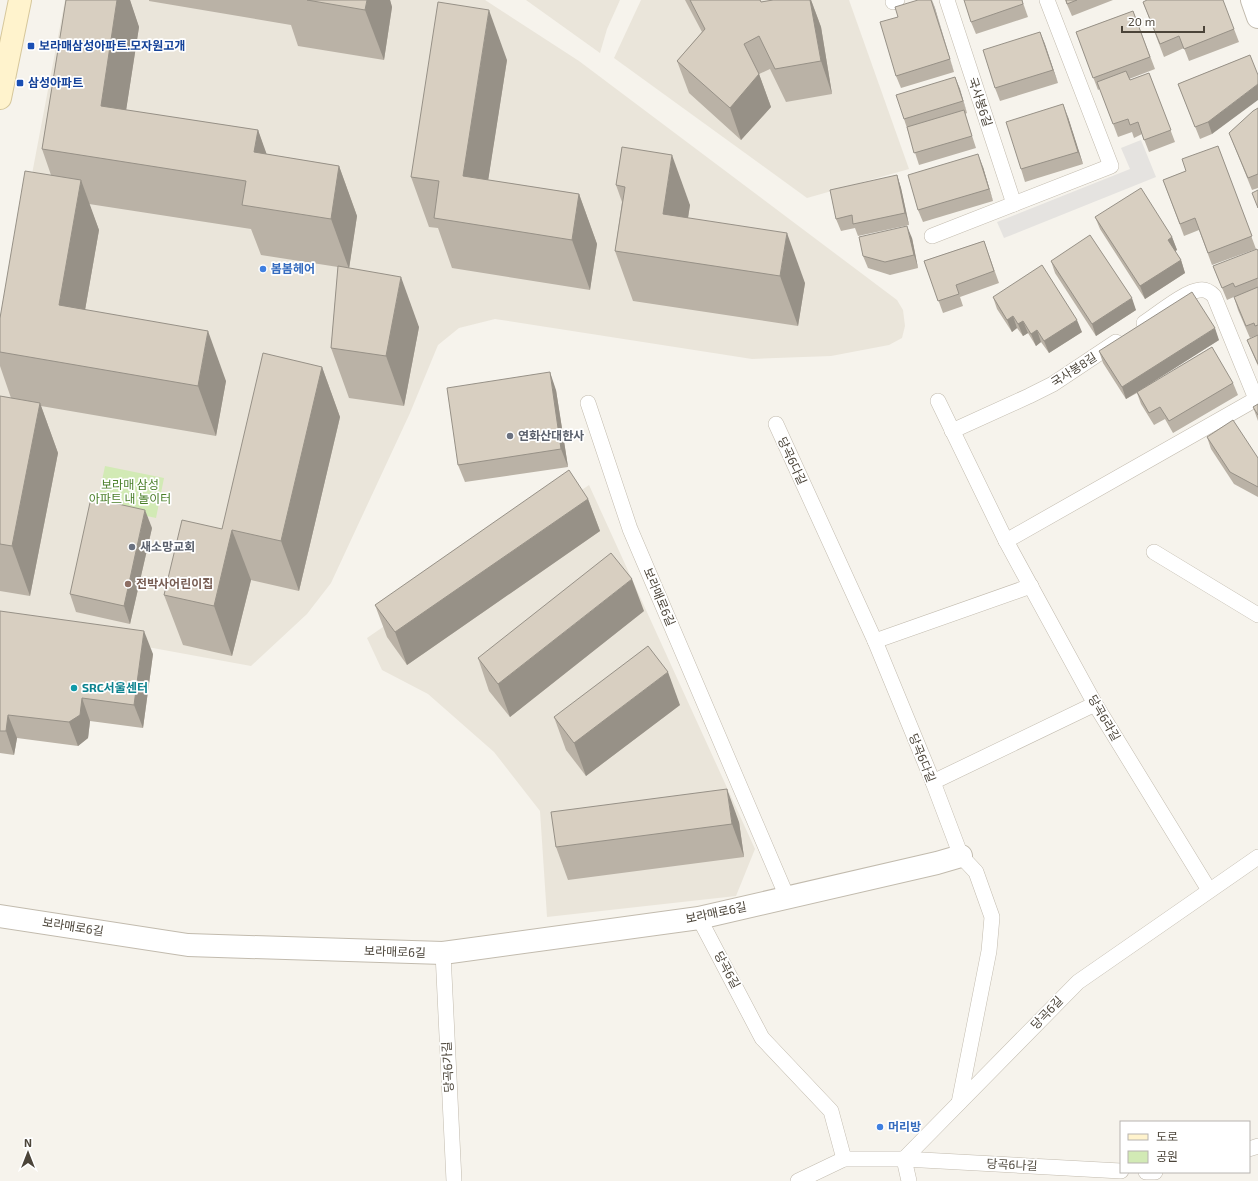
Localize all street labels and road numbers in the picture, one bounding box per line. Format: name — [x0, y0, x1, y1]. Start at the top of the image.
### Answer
street label: 국사봉6길 — [966, 75, 995, 128]
street label: 국사봉8길 — [1048, 349, 1099, 389]
street label: 당곡6다길 — [776, 434, 810, 487]
street label: 보라매로6길 — [641, 565, 678, 628]
street label: 당곡6라길 — [1086, 692, 1124, 743]
street label: 당곡6다길 — [907, 731, 939, 784]
street label: 보라매로6길 — [684, 899, 748, 925]
street label: 보라매로6길 — [41, 914, 105, 938]
street label: 보라매로6길 — [364, 943, 426, 959]
street label: 당곡6길 — [712, 949, 743, 990]
street label: 당곡6길 — [1027, 993, 1065, 1032]
street label: 당곡6가길 — [439, 1041, 455, 1093]
street label: 당곡6나길 — [986, 1156, 1038, 1172]

